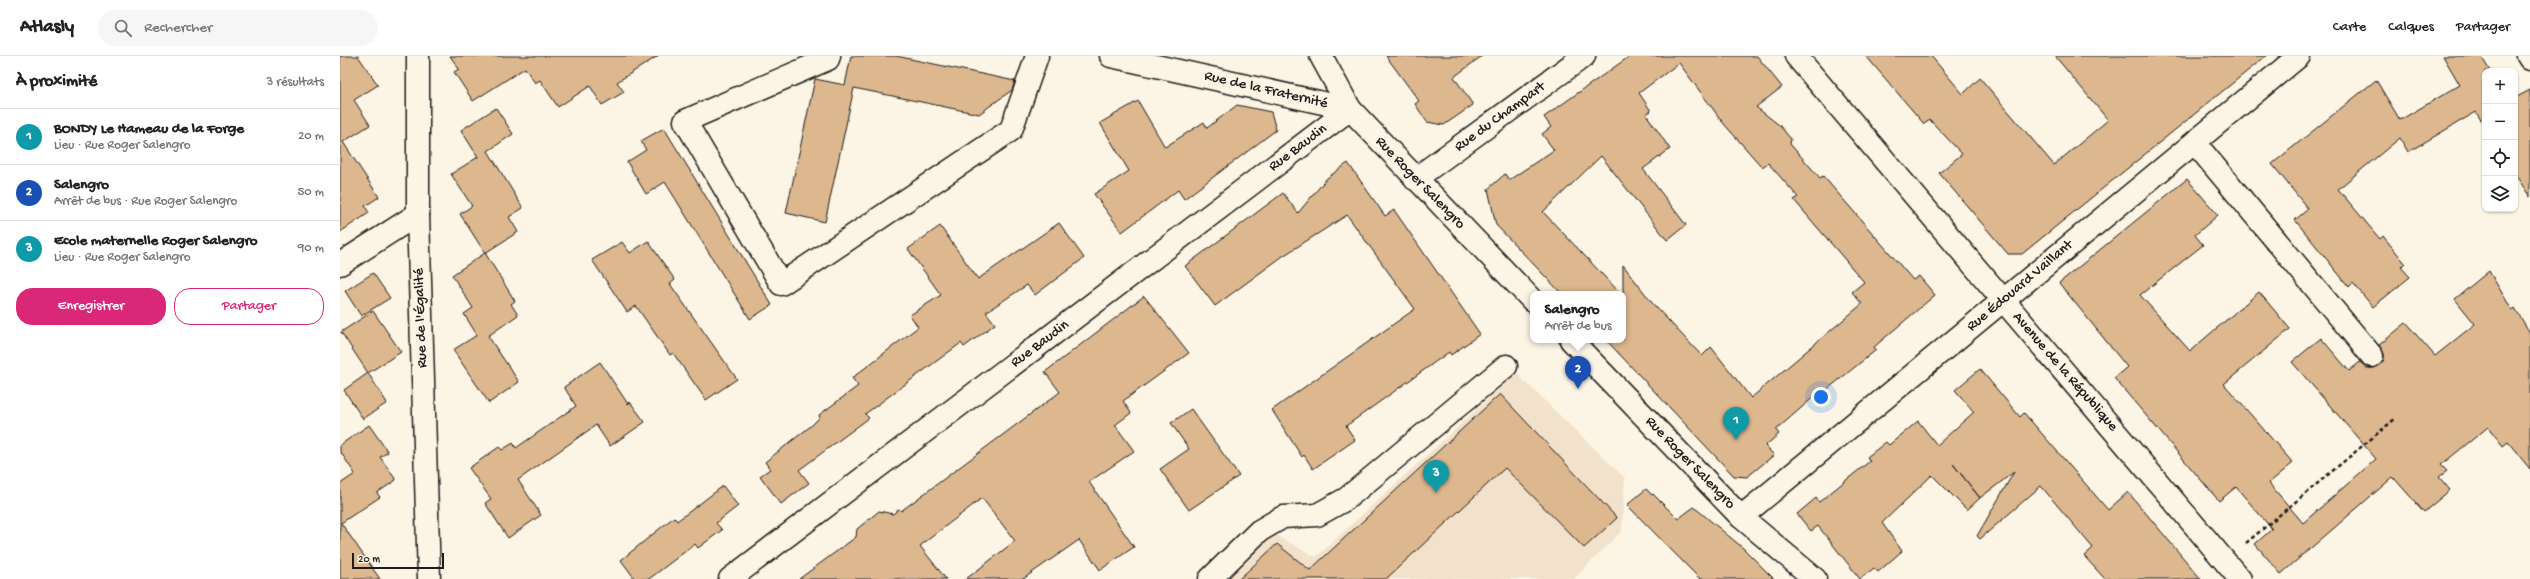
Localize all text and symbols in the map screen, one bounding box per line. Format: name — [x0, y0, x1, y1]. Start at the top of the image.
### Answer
search box — [98, 10, 378, 46]
text: Atlasly — [20, 16, 74, 39]
icon: search — [112, 17, 134, 39]
text: Rechercher — [144, 19, 212, 37]
text: Carte — [2333, 19, 2366, 36]
text: Calques — [2388, 19, 2434, 36]
text: Partager — [2456, 19, 2510, 36]
street label: Rue de la Fraternité — [1202, 67, 1330, 113]
map controls — [2482, 68, 2518, 212]
button: + — [2482, 68, 2518, 104]
text: À proximité — [16, 72, 97, 92]
text: 3 résultats — [266, 75, 324, 90]
street label: Rue du Champart — [1451, 77, 1550, 156]
button: − — [2482, 104, 2518, 140]
text: BONDY Le Hameau de la Forge — [54, 120, 244, 138]
street label: Rue Baudin — [1265, 120, 1331, 176]
text: 1 — [26, 129, 32, 144]
text: 20 m — [298, 129, 324, 144]
street label: Rue Roger Salengro — [1371, 133, 1469, 233]
text: Lieu · Rue Roger Salengro — [54, 138, 190, 153]
button: locate — [2482, 140, 2518, 176]
text: Salengro — [54, 176, 109, 194]
button: layers — [2482, 176, 2518, 212]
text: 2 — [26, 185, 32, 200]
text: 50 m — [297, 185, 324, 200]
text: Arrêt de bus · Rue Roger Salengro — [54, 194, 237, 209]
text: Ecole maternelle Roger Salengro — [54, 232, 258, 250]
street label: Rue Édouard Vaillant — [1963, 235, 2078, 336]
text: 3 — [26, 241, 32, 256]
text: 90 m — [298, 241, 324, 256]
text: Lieu · Rue Roger Salengro — [54, 250, 190, 265]
street label: Rue de l'Égalité — [410, 267, 432, 368]
button: Enregistrer — [16, 288, 166, 325]
button: Partager — [174, 288, 324, 325]
popup — [1530, 291, 1626, 343]
text: Salengro — [1544, 301, 1600, 319]
street label: Avenue de la République — [2008, 309, 2122, 436]
street label: Rue Baudin — [1007, 316, 1073, 372]
text: Arrêt de bus — [1544, 319, 1612, 334]
pin: 2 — [1565, 356, 1591, 389]
your location — [1811, 387, 1831, 407]
pin: 1 — [1723, 407, 1749, 440]
street label: Rue Roger Salengro — [1641, 413, 1739, 513]
pin: 3 — [1423, 460, 1449, 493]
scale bar — [352, 551, 444, 570]
text: 20 m — [358, 554, 380, 566]

